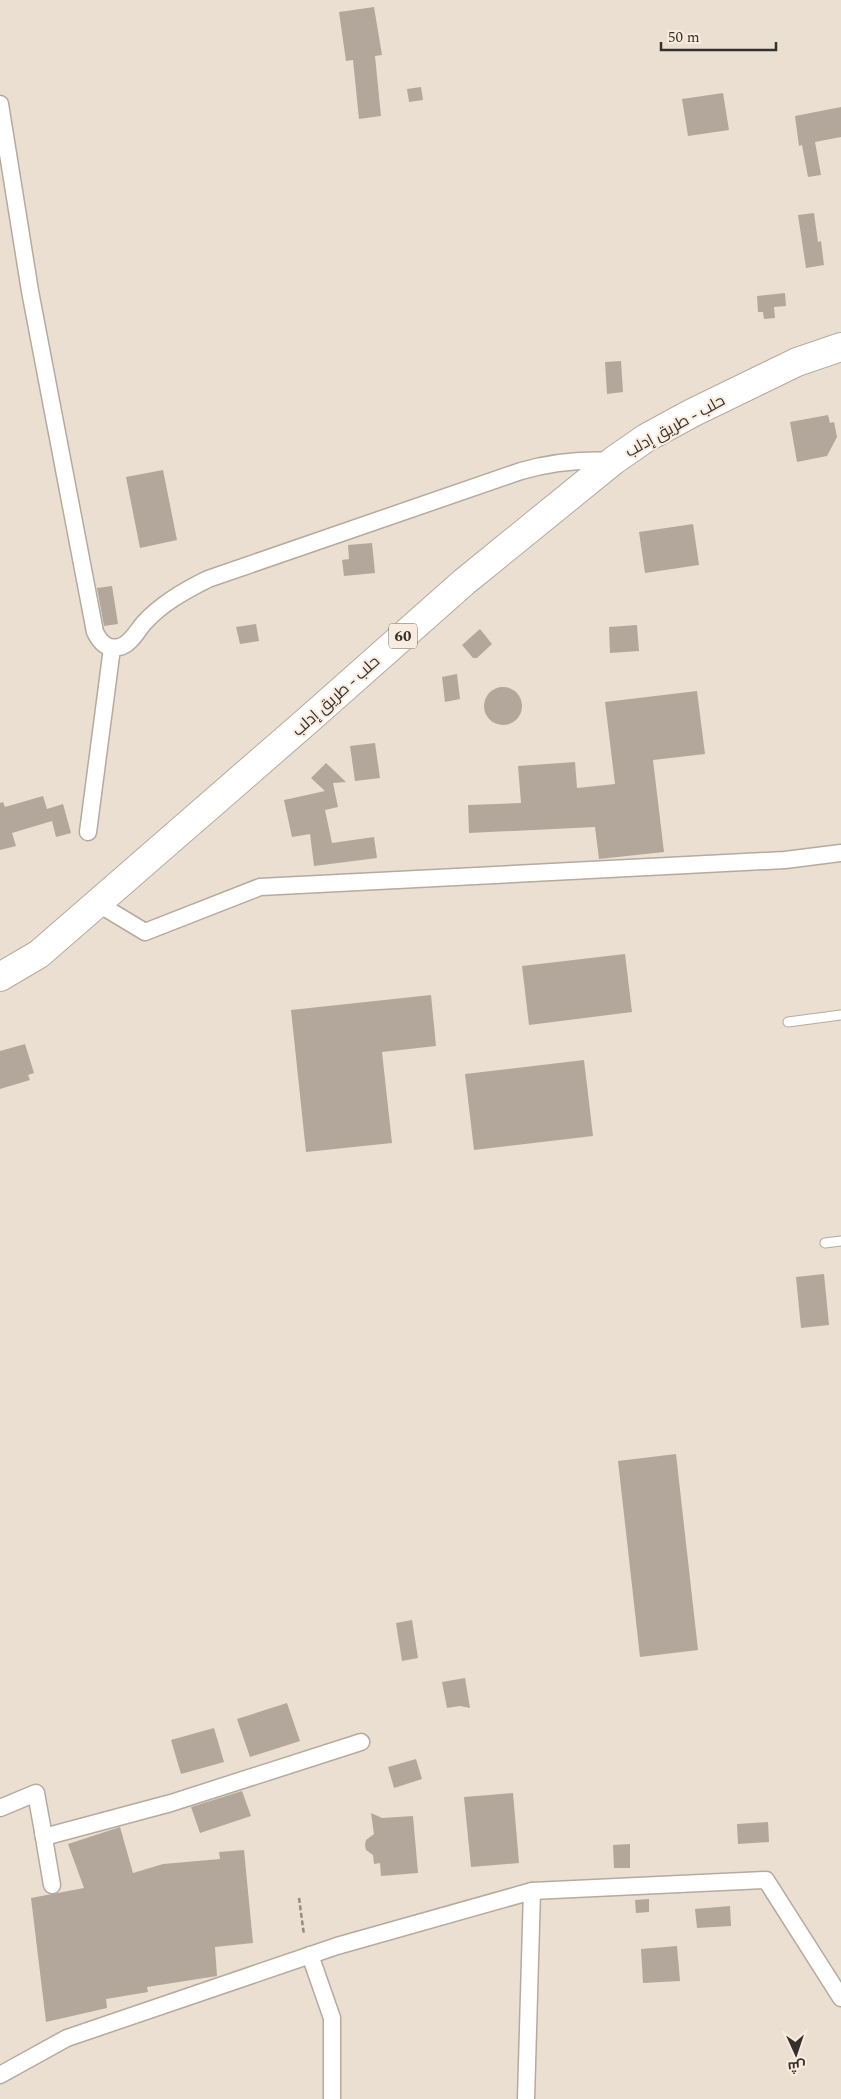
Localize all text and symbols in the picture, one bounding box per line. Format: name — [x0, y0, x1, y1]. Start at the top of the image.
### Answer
scale bar — [661, 20, 776, 52]
text: 50 m — [668, 26, 700, 49]
street label: حلب - طريق إدلب — [621, 389, 729, 463]
road number: 60 — [389, 624, 417, 648]
street label: حلب - طريق إدلب — [287, 650, 385, 742]
north arrow — [771, 2029, 821, 2079]
text: ش — [787, 2056, 806, 2077]

